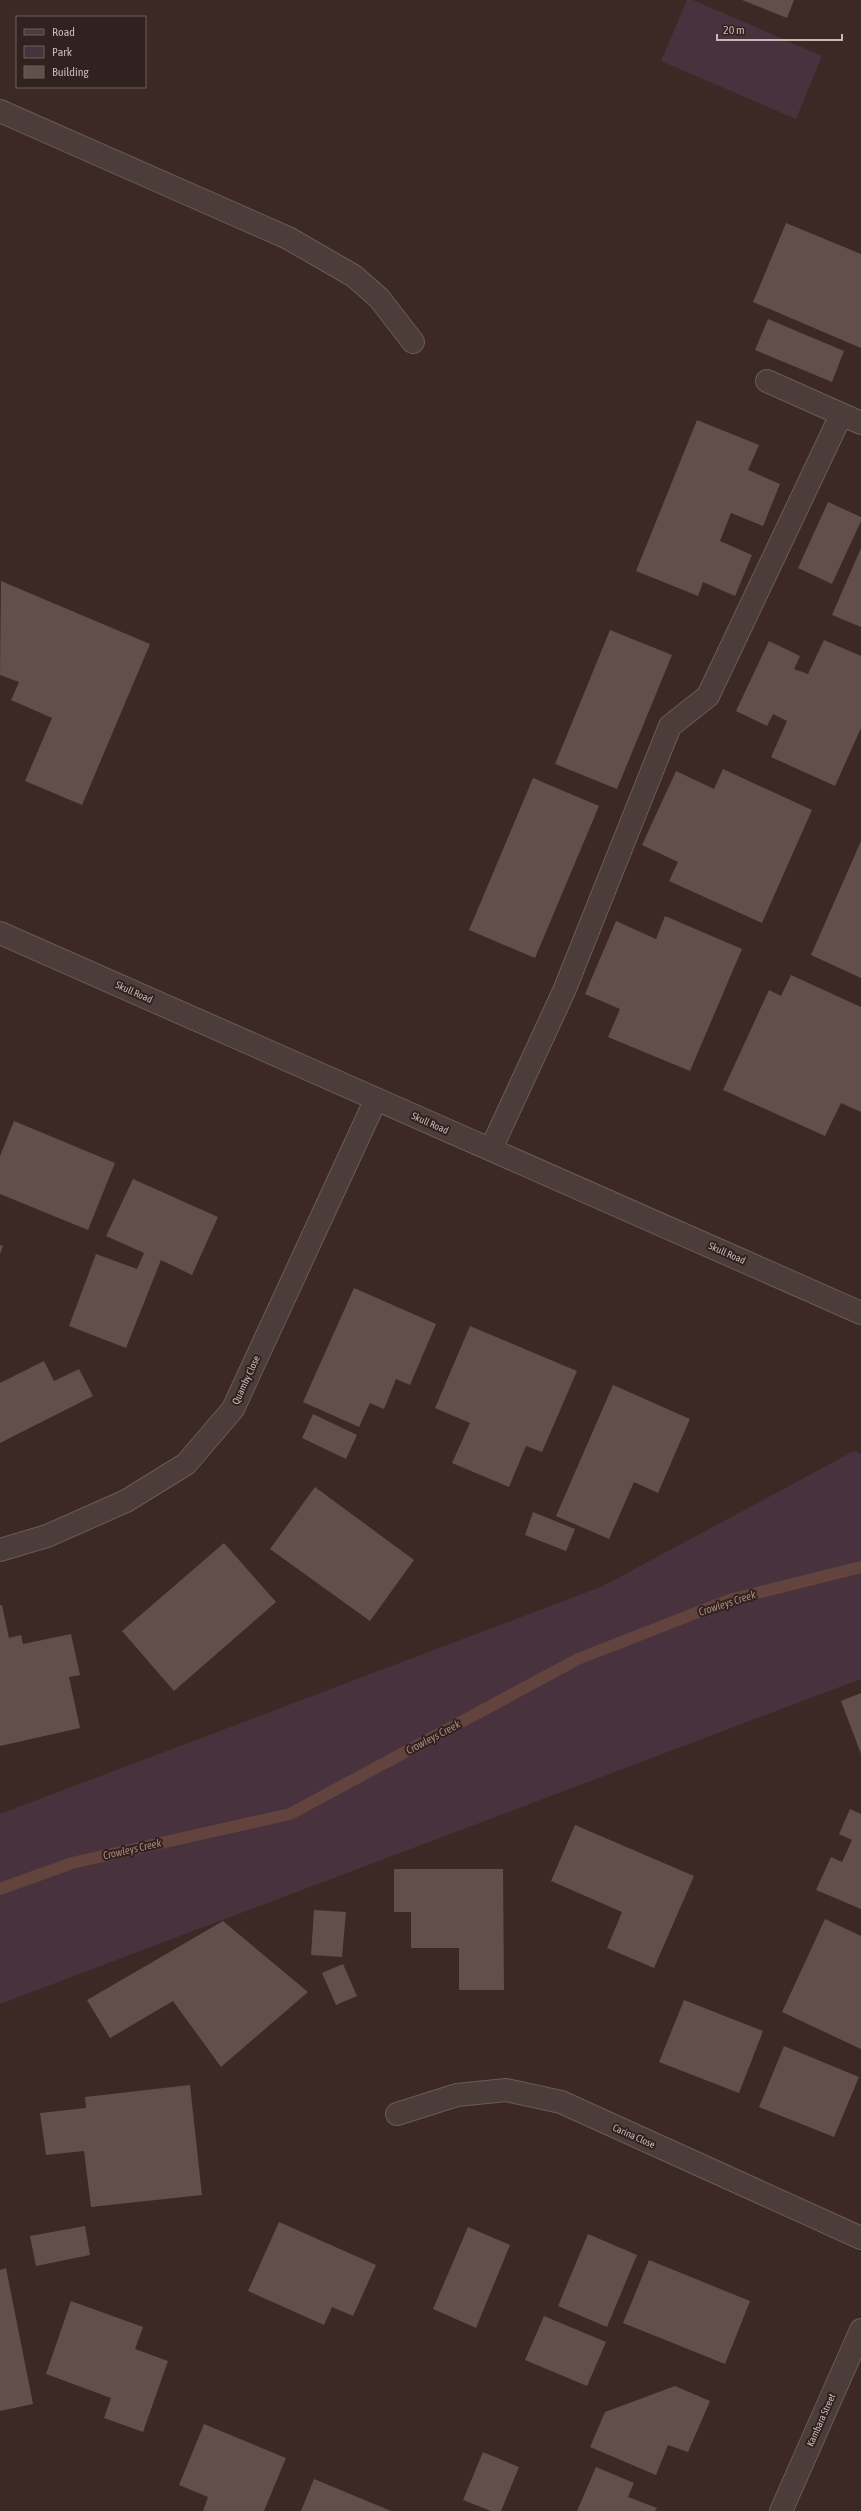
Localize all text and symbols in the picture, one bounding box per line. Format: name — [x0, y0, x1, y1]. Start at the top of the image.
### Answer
legend — [16, 16, 146, 88]
scale bar — [717, 16, 842, 42]
text: 20 m — [723, 23, 745, 37]
text: Road — [52, 25, 75, 39]
text: Park — [52, 45, 73, 59]
text: Building — [52, 65, 90, 79]
street label: Skull Road — [114, 979, 154, 1005]
street label: Skull Road — [410, 1110, 450, 1136]
street label: Skull Road — [707, 1240, 747, 1266]
street label: Quamby Close — [230, 1353, 262, 1406]
water label: Crowleys Creek — [697, 1588, 757, 1618]
water label: Crowleys Creek — [404, 1718, 462, 1756]
water label: Crowleys Creek — [102, 1836, 162, 1862]
street label: Carina Close — [611, 2122, 657, 2150]
street label: Kambara Street — [804, 2392, 838, 2448]

